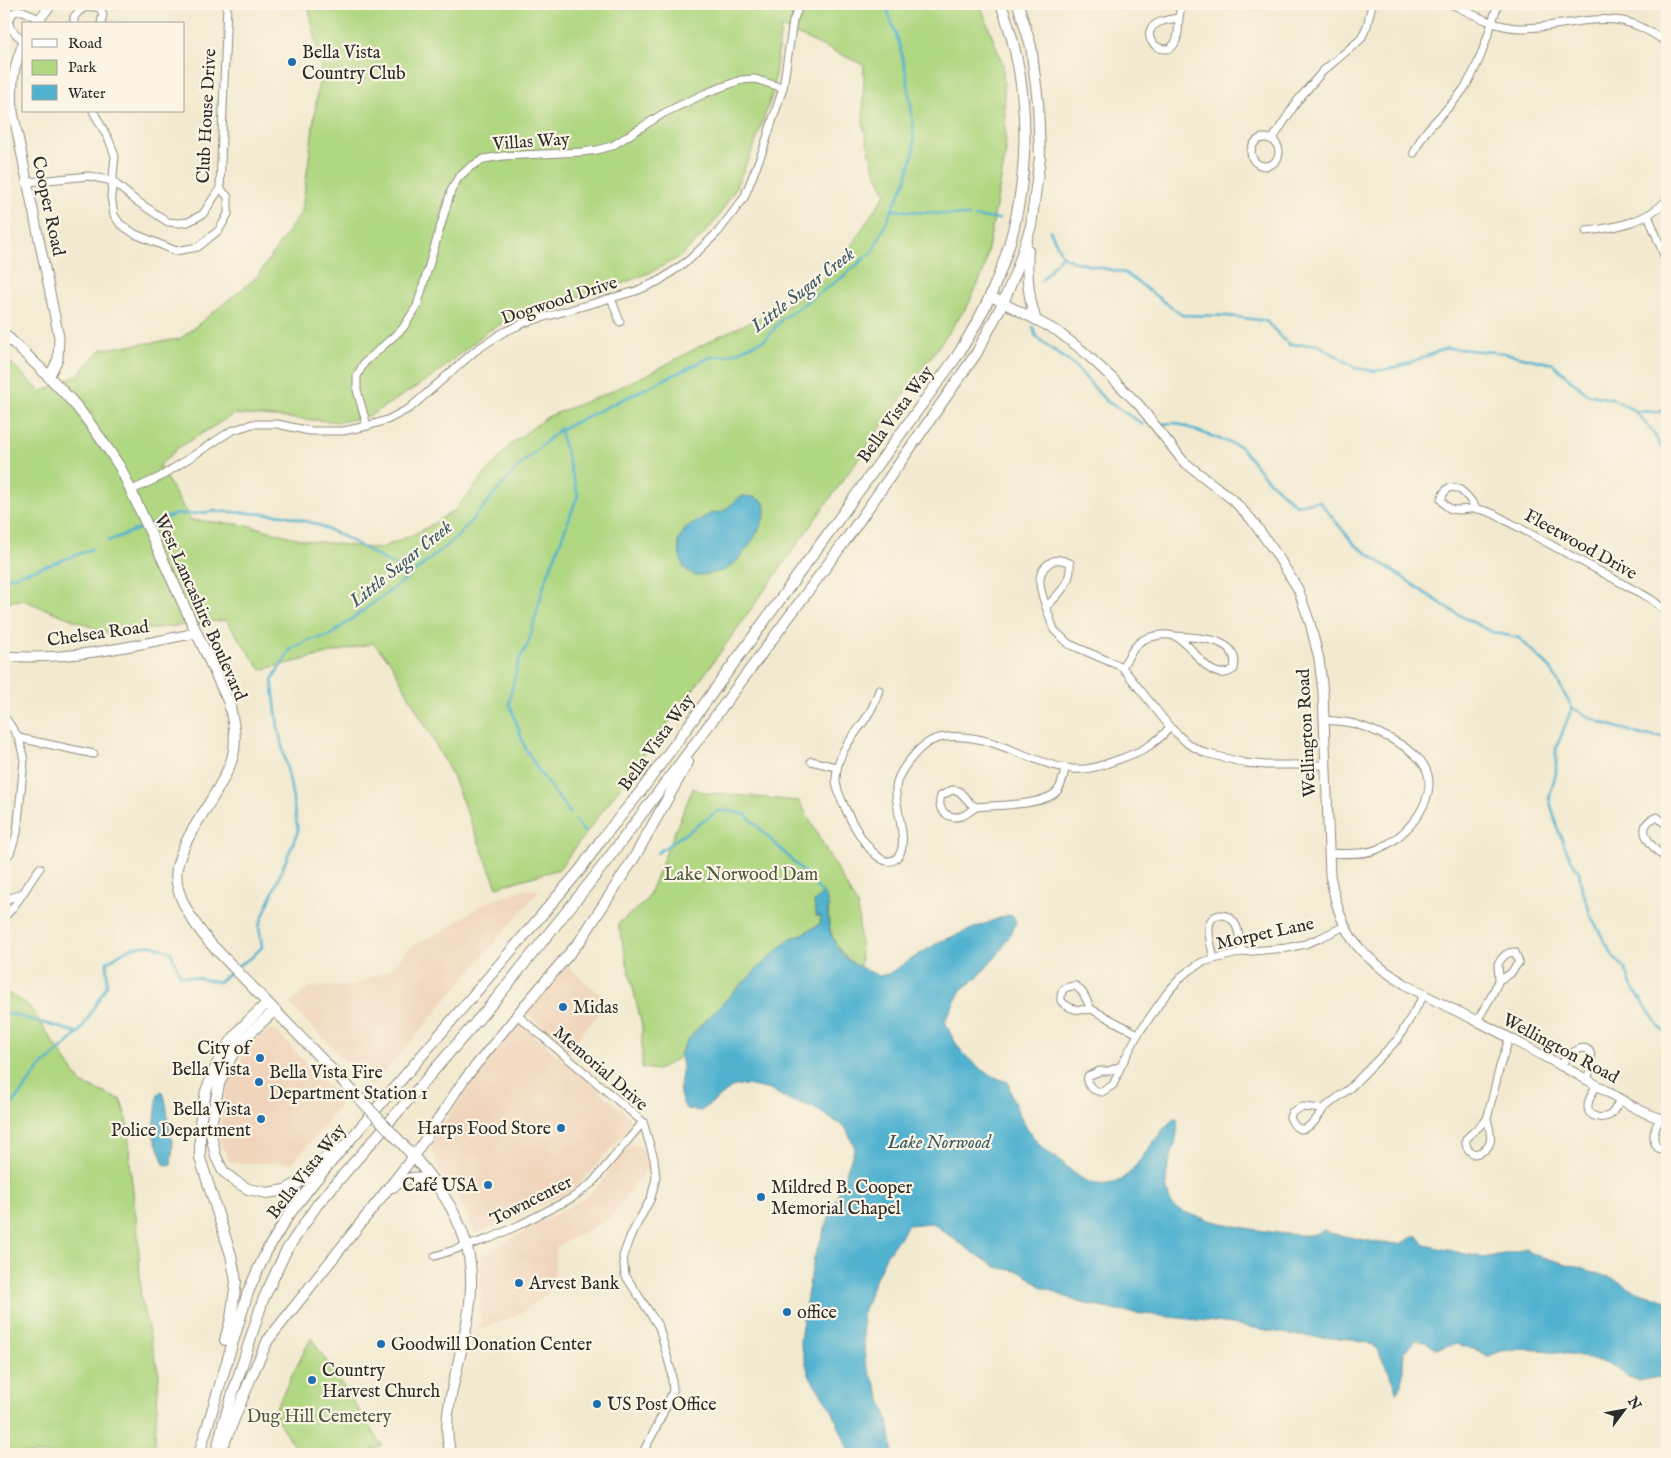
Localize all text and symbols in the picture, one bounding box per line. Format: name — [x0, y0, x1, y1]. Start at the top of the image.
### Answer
legend — [22, 22, 185, 112]
text: Road — [68, 34, 103, 53]
place label: Bella Vista Country Club — [302, 42, 406, 86]
street label: Club House Drive — [192, 48, 223, 184]
marker: Bella Vista Country Club — [286, 56, 298, 68]
text: Park — [68, 58, 98, 77]
text: Water — [68, 84, 106, 103]
street label: Villas Way — [491, 128, 570, 157]
street label: Cooper Road — [26, 154, 69, 259]
water label: Little Sugar Creek — [746, 242, 860, 339]
street label: Dogwood Drive — [498, 272, 620, 331]
street label: Bella Vista Way — [853, 361, 939, 468]
street label: Fleetwood Drive — [1520, 505, 1641, 586]
street label: West Lancashire Boulevard — [148, 511, 251, 705]
water label: Little Sugar Creek — [344, 516, 458, 614]
street label: Chelsea Road — [46, 616, 151, 653]
street label: Wellington Road — [1293, 668, 1322, 798]
street label: Bella Vista Way — [614, 689, 700, 796]
park label: Lake Norwood Dam — [664, 864, 818, 887]
street label: Morpet Lane — [1214, 913, 1316, 956]
place label: Midas — [573, 997, 618, 1020]
marker: Midas — [557, 1001, 569, 1013]
street label: Wellington Road — [1498, 1009, 1623, 1090]
street label: Memorial Drive — [548, 1022, 652, 1117]
place label: City of Bella Vista — [171, 1038, 253, 1082]
marker: City of Bella Vista — [254, 1052, 266, 1064]
place label: Bella Vista Fire Department Station 1 — [269, 1062, 428, 1106]
marker: Bella Vista Fire Department Station 1 — [253, 1076, 265, 1088]
place label: Bella Vista Police Department — [111, 1099, 251, 1143]
marker: Bella Vista Police Department — [255, 1113, 267, 1125]
place label: Harps Food Store — [417, 1118, 551, 1141]
street label: Bella Vista Way — [263, 1119, 352, 1224]
marker: Harps Food Store — [555, 1122, 567, 1134]
water label: Lake Norwood — [886, 1131, 992, 1155]
street label: Towncenter — [487, 1171, 577, 1232]
place label: Café USA — [402, 1175, 479, 1198]
place label: Mildred B. Cooper Memorial Chapel — [771, 1177, 913, 1221]
marker: Café USA — [482, 1179, 494, 1191]
marker: Mildred B. Cooper Memorial Chapel — [755, 1191, 767, 1203]
place label: Arvest Bank — [528, 1273, 620, 1296]
marker: Arvest Bank — [513, 1277, 525, 1289]
place label: office — [797, 1302, 837, 1325]
marker: office — [781, 1306, 793, 1318]
place label: Goodwill Donation Center — [391, 1334, 592, 1357]
marker: Goodwill Donation Center — [375, 1338, 387, 1350]
place label: Country Harvest Church — [322, 1360, 440, 1404]
marker: Country Harvest Church — [306, 1374, 318, 1386]
north arrow — [1598, 1386, 1648, 1436]
text: N — [1623, 1393, 1645, 1414]
place label: US Post Office — [607, 1394, 716, 1417]
marker: US Post Office — [591, 1398, 603, 1410]
park label: Dug Hill Cemetery — [247, 1406, 391, 1429]

